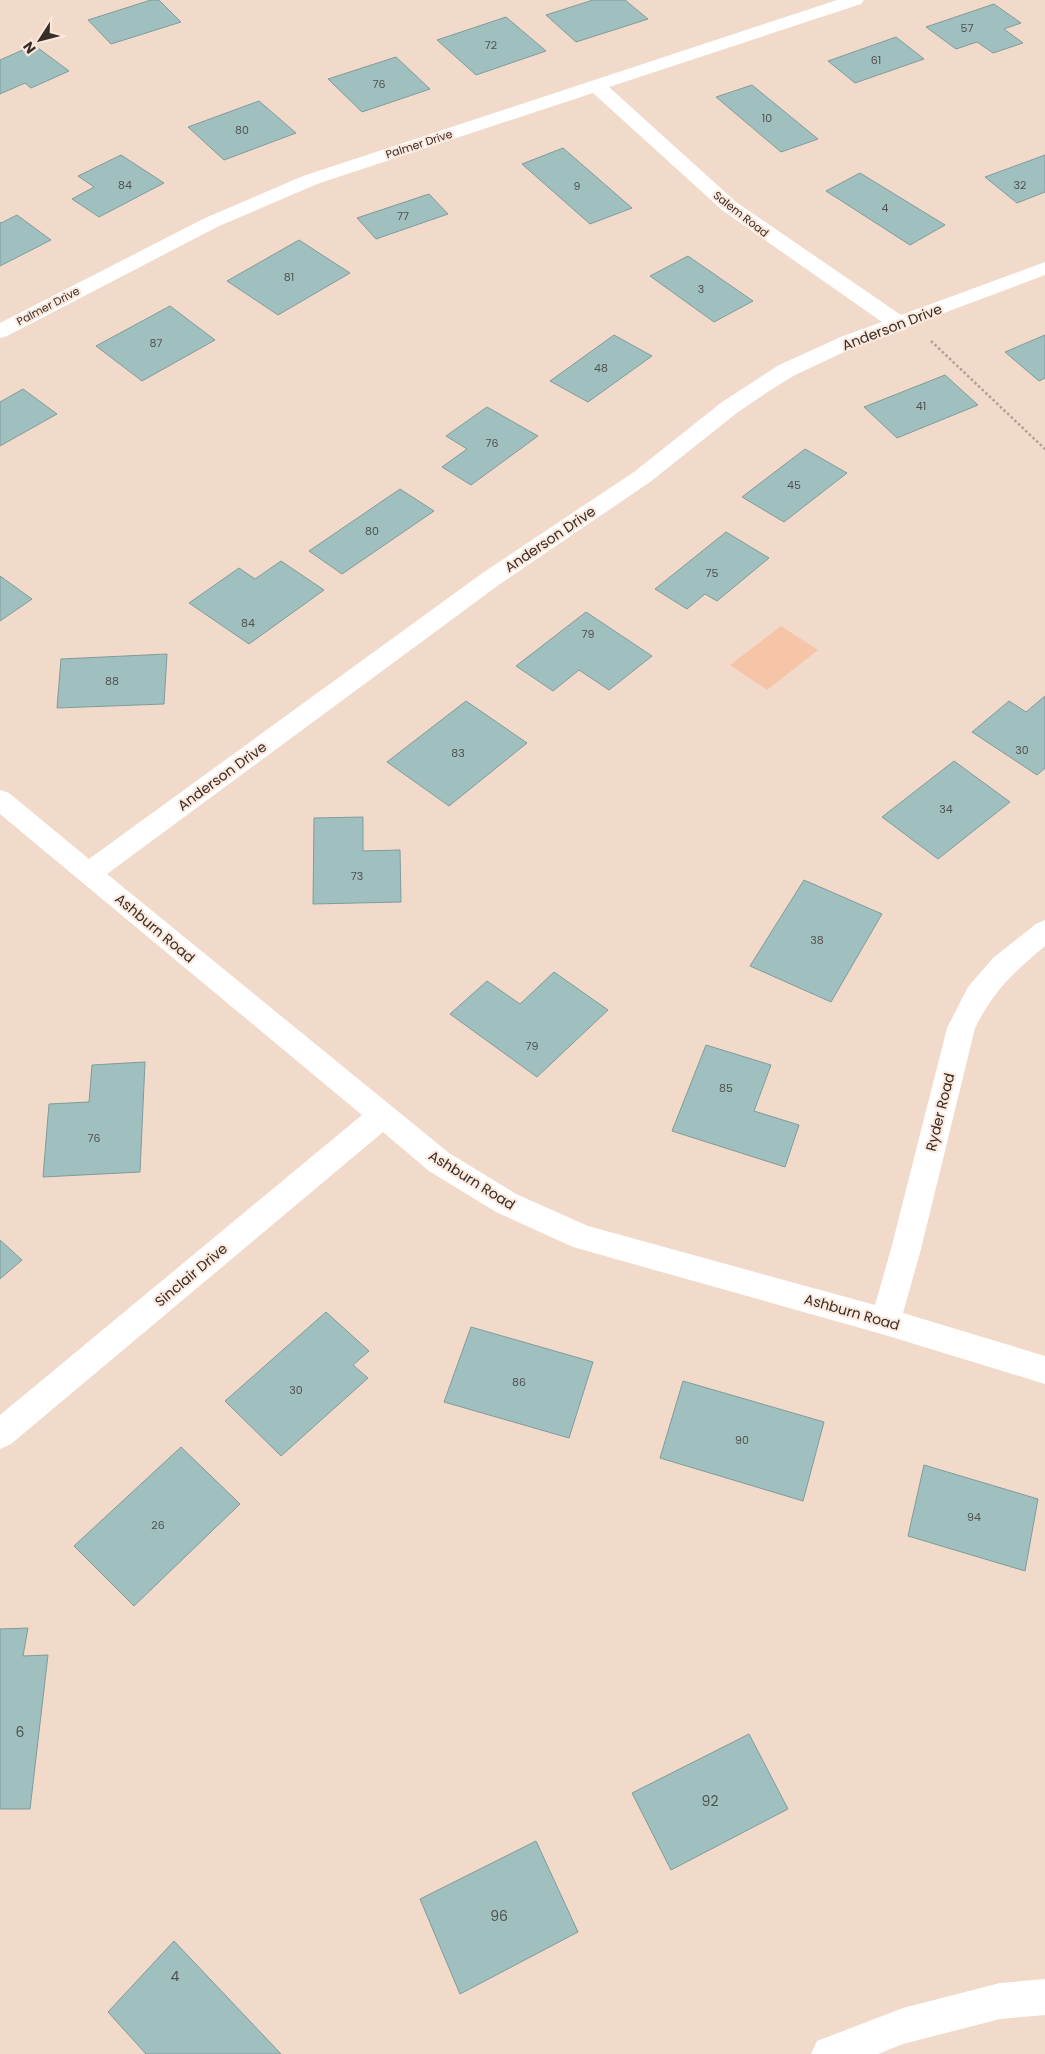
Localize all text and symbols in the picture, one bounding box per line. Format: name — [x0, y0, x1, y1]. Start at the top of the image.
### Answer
north arrow — [15, 15, 65, 65]
house number: 57 — [961, 20, 973, 36]
house number: 72 — [485, 37, 497, 53]
text: N — [18, 38, 41, 58]
house number: 61 — [871, 52, 881, 68]
house number: 76 — [373, 76, 386, 92]
house number: 10 — [762, 110, 772, 126]
house number: 80 — [235, 122, 249, 138]
street label: Palmer Drive — [384, 126, 455, 162]
house number: 84 — [118, 177, 132, 193]
house number: 32 — [1014, 177, 1026, 193]
house number: 9 — [574, 178, 581, 194]
street label: Salem Road — [710, 187, 772, 241]
house number: 4 — [882, 200, 889, 216]
house number: 77 — [397, 208, 409, 224]
house number: 81 — [284, 269, 294, 285]
house number: 3 — [698, 281, 704, 297]
street label: Palmer Drive — [14, 283, 82, 329]
street label: Anderson Drive — [839, 299, 945, 355]
house number: 87 — [150, 335, 162, 351]
house number: 48 — [594, 360, 608, 376]
house number: 41 — [916, 398, 926, 414]
house number: 76 — [486, 435, 499, 451]
house number: 45 — [787, 477, 801, 493]
street label: Anderson Drive — [501, 501, 600, 577]
house number: 80 — [365, 523, 379, 539]
house number: 75 — [706, 565, 719, 581]
house number: 84 — [241, 615, 255, 631]
house number: 79 — [582, 626, 595, 642]
house number: 88 — [105, 673, 119, 689]
street label: Anderson Drive — [173, 737, 271, 815]
house number: 30 — [1015, 742, 1029, 758]
house number: 83 — [451, 745, 465, 761]
house number: 34 — [939, 801, 953, 817]
house number: 73 — [351, 868, 363, 884]
street label: Ashburn Road — [111, 889, 199, 967]
house number: 38 — [810, 932, 824, 948]
house number: 79 — [526, 1038, 539, 1054]
street label: Ryder Road — [921, 1071, 959, 1153]
house number: 85 — [719, 1080, 733, 1096]
house number: 76 — [88, 1130, 101, 1146]
street label: Ashburn Road — [425, 1145, 519, 1215]
street label: Sinclair Drive — [150, 1238, 232, 1311]
street label: Ashburn Road — [802, 1289, 902, 1335]
house number: 86 — [512, 1374, 526, 1390]
house number: 30 — [289, 1382, 303, 1398]
house number: 90 — [735, 1432, 749, 1448]
house number: 94 — [967, 1509, 981, 1525]
house number: 26 — [151, 1517, 165, 1533]
house number: 6 — [16, 1722, 25, 1742]
house number: 92 — [702, 1791, 718, 1811]
house number: 96 — [490, 1906, 508, 1926]
house number: 4 — [171, 1966, 180, 1986]

